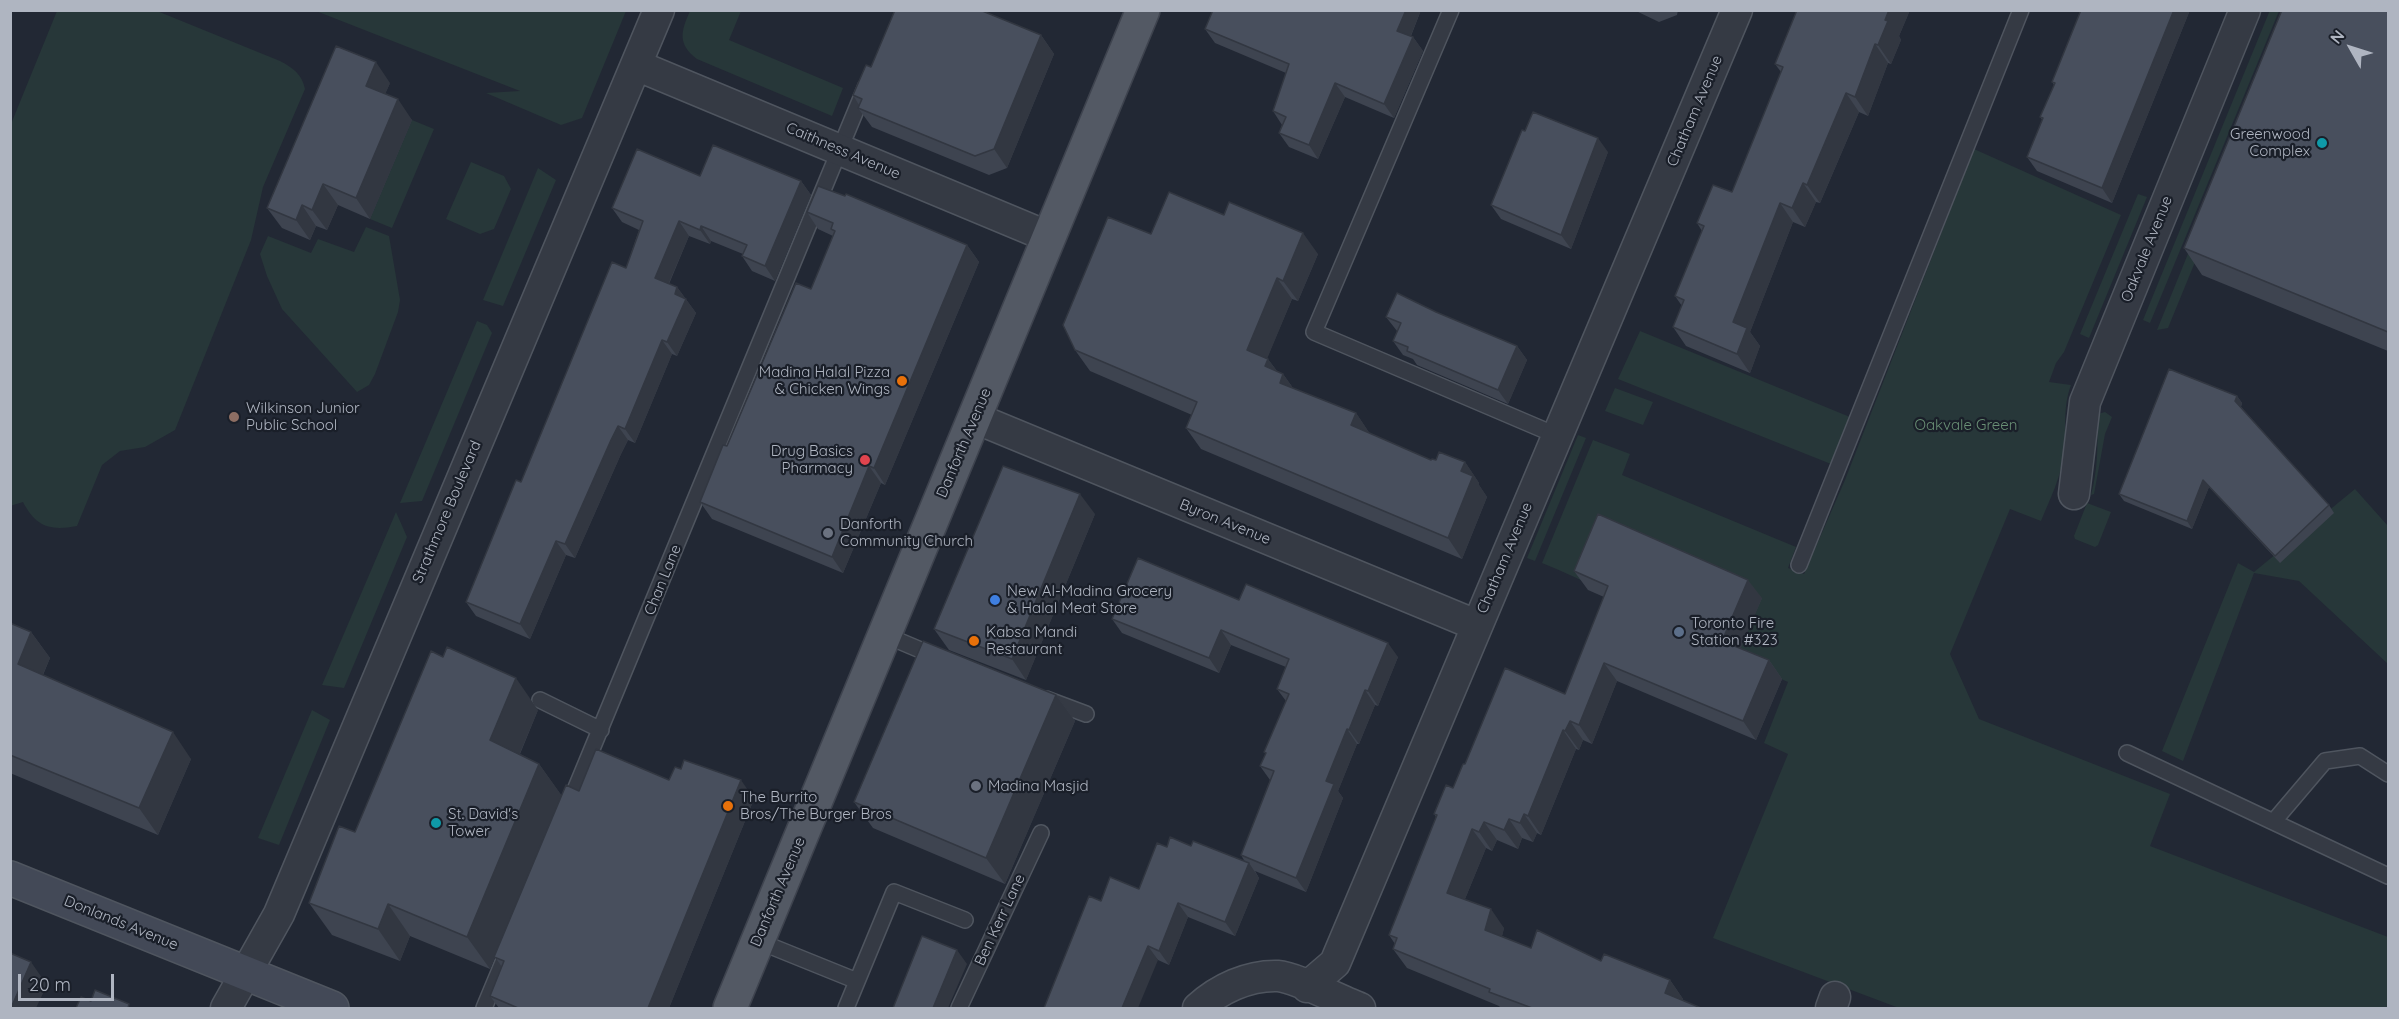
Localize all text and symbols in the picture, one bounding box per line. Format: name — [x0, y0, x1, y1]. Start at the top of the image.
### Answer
north arrow — [2321, 18, 2381, 78]
text: N — [2326, 26, 2348, 48]
street label: Chatham Avenue — [1663, 53, 1727, 169]
street label: Caithness Avenue — [783, 119, 903, 183]
place label: Greenwood Complex — [2230, 125, 2310, 160]
marker: Greenwood Complex — [2315, 136, 2329, 150]
street label: Oakvale Avenue — [2118, 193, 2176, 305]
place label: Madina Halal Pizza & Chicken Wings — [759, 363, 890, 398]
marker: Madina Halal Pizza & Chicken Wings — [895, 374, 909, 388]
street label: Danforth Avenue — [933, 386, 995, 500]
place label: Wilkinson Junior Public School — [246, 399, 360, 434]
marker: Wilkinson Junior Public School — [227, 410, 241, 424]
park label: Oakvale Green — [1915, 416, 2017, 434]
street label: Strathmore Boulevard — [409, 438, 485, 586]
place label: Drug Basics Pharmacy — [771, 442, 853, 477]
marker: Drug Basics Pharmacy — [858, 453, 872, 467]
street label: Byron Avenue — [1177, 496, 1273, 548]
street label: Chatham Avenue — [1473, 500, 1537, 616]
place label: Danforth Community Church — [840, 515, 973, 550]
marker: Danforth Community Church — [821, 526, 835, 540]
street label: Chan Lane — [641, 542, 685, 618]
place label: New Al-Madina Grocery & Halal Meat Store — [1007, 582, 1172, 617]
marker: New Al-Madina Grocery & Halal Meat Store — [988, 593, 1002, 607]
place label: Toronto Fire Station #323 — [1691, 614, 1778, 649]
place label: Kabsa Mandi Restaurant — [986, 623, 1077, 658]
marker: Toronto Fire Station #323 — [1672, 625, 1686, 639]
marker: Kabsa Mandi Restaurant — [967, 634, 981, 648]
place label: Madina Masjid — [988, 777, 1089, 795]
marker: Madina Masjid — [969, 779, 983, 793]
place label: The Burrito Bros/The Burger Bros — [740, 788, 892, 823]
marker: The Burrito Bros/The Burger Bros — [721, 799, 735, 813]
place label: St. David's Tower — [448, 805, 518, 840]
marker: St. David's Tower — [429, 816, 443, 830]
street label: Danforth Avenue — [747, 835, 809, 949]
street label: Ben Kerr Lane — [971, 871, 1029, 969]
street label: Donlands Avenue — [61, 892, 181, 954]
scale bar — [21, 962, 117, 1000]
text: 20 m — [29, 973, 71, 996]

